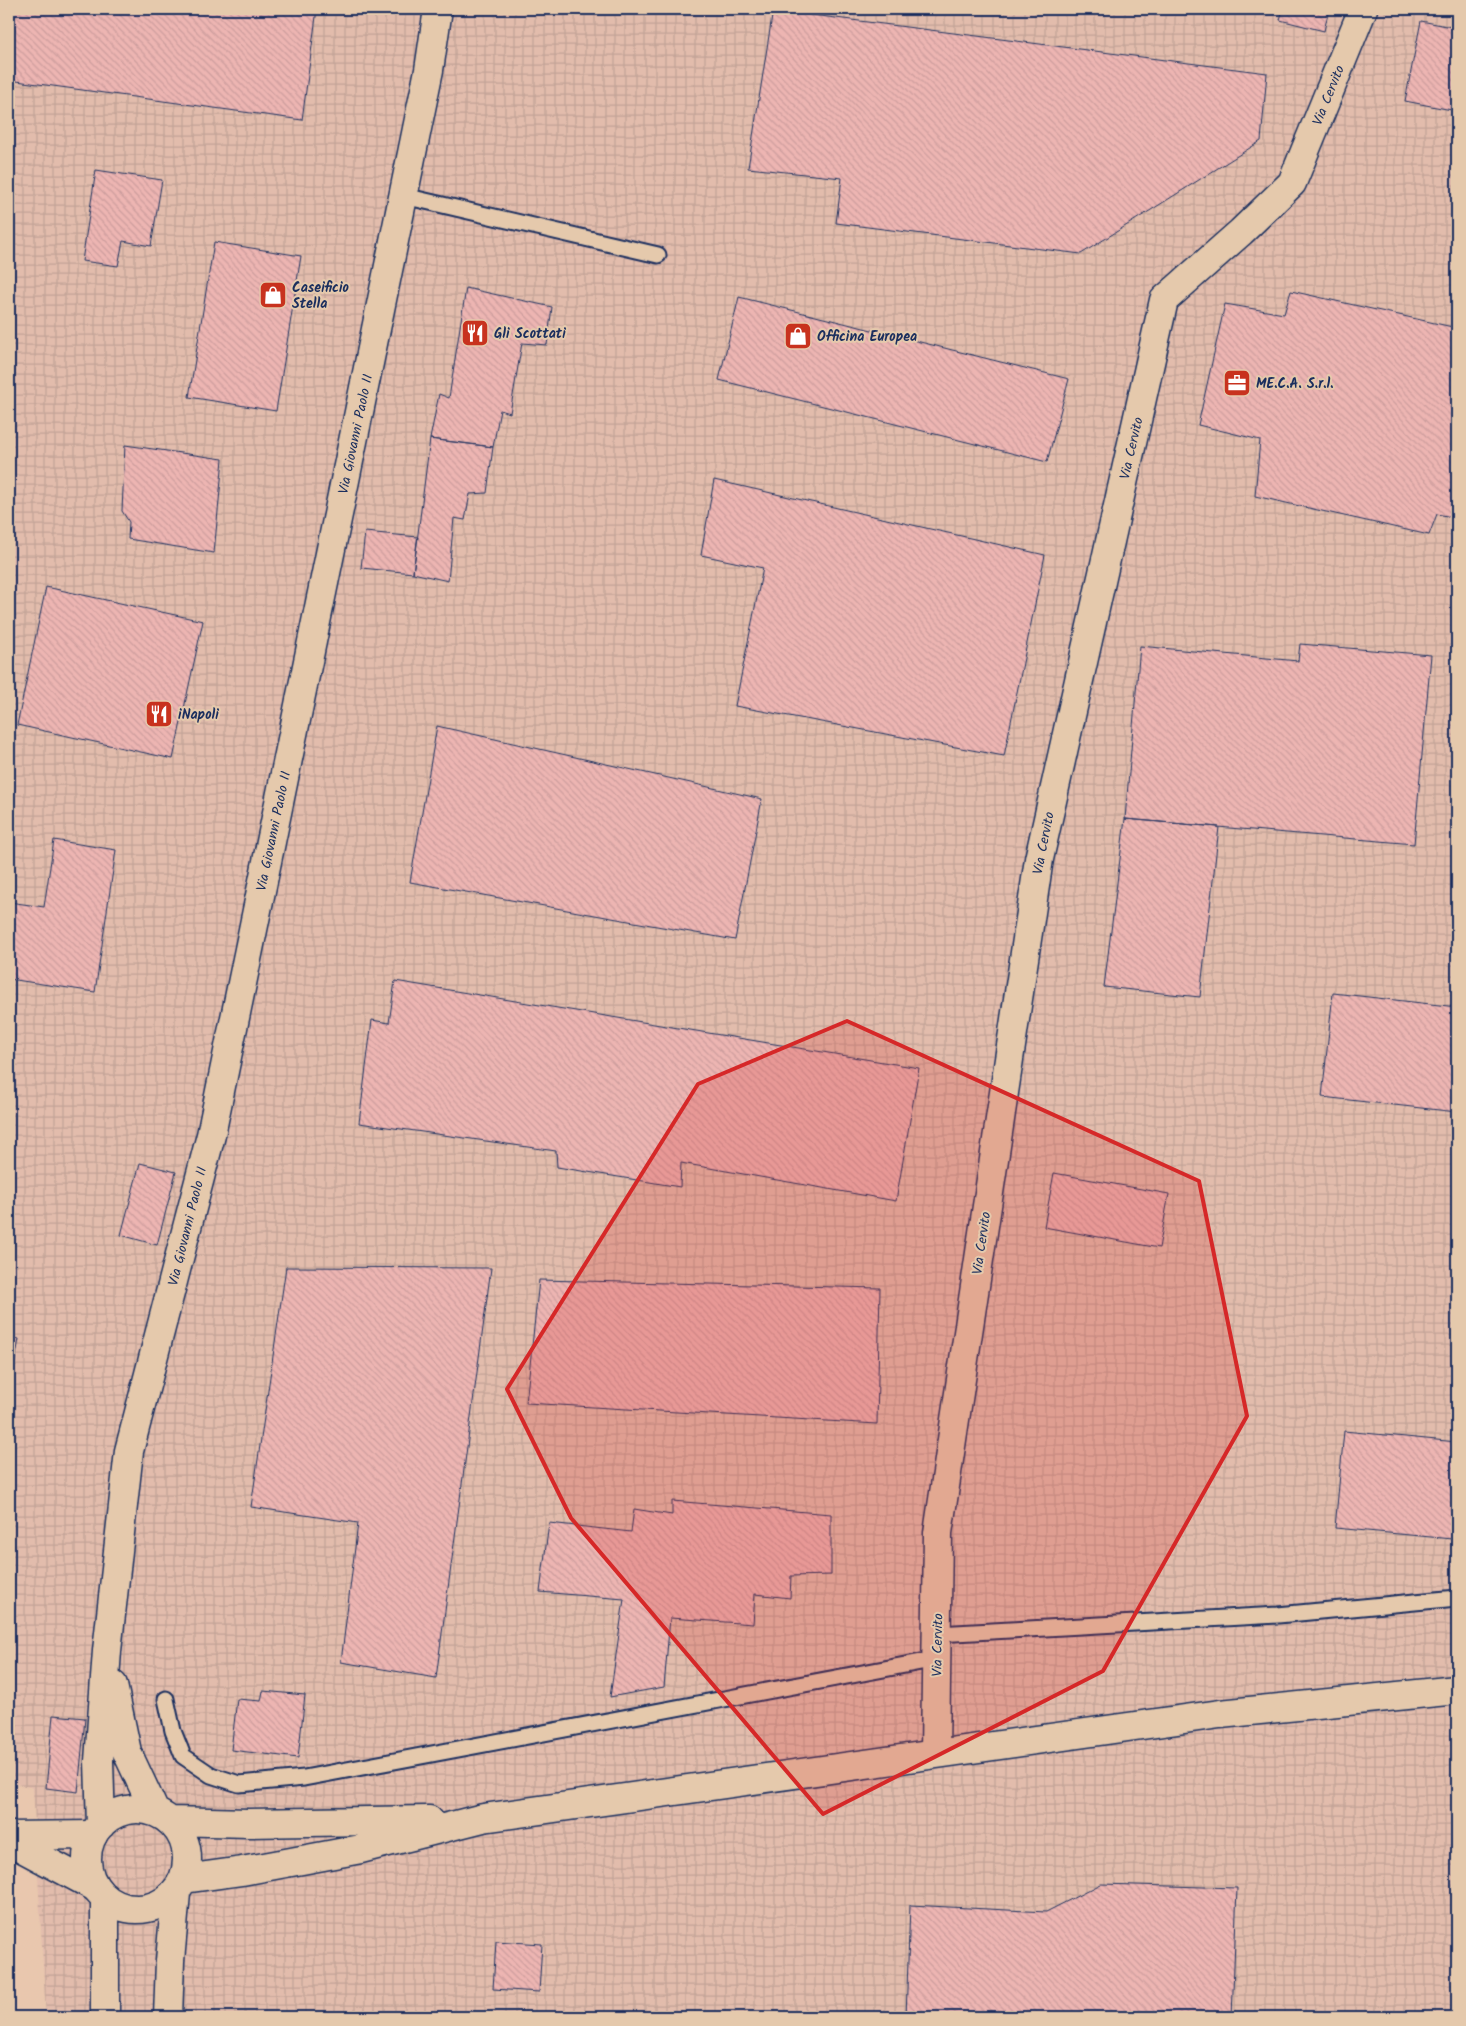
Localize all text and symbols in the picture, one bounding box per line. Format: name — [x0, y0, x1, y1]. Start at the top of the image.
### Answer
street label: Via Cervito — [1307, 62, 1351, 129]
place label: Caseificio Stella — [292, 277, 350, 315]
shop icon: Caseificio Stella — [258, 280, 288, 310]
restaurant icon: Gli Scottati — [460, 318, 490, 348]
shop icon: Officina Europea — [783, 321, 813, 351]
place label: Gli Scottati — [494, 323, 566, 345]
place label: Officina Europea — [817, 326, 917, 348]
office icon: ME.C.A. S.r.l. — [1222, 368, 1252, 398]
street label: Via Giovanni Paolo II — [333, 372, 379, 496]
place label: ME.C.A. S.r.l. — [1256, 373, 1334, 395]
street label: Via Cervito — [1114, 415, 1150, 482]
restaurant icon: iNapoli — [144, 699, 174, 729]
place label: iNapoli — [178, 704, 219, 726]
street label: Via Giovanni Paolo II — [251, 769, 297, 893]
street label: Via Cervito — [1027, 810, 1061, 876]
street label: Via Giovanni Paolo II — [163, 1164, 213, 1288]
street label: Via Cervito — [967, 1210, 997, 1276]
street label: Via Cervito — [926, 1613, 950, 1677]

